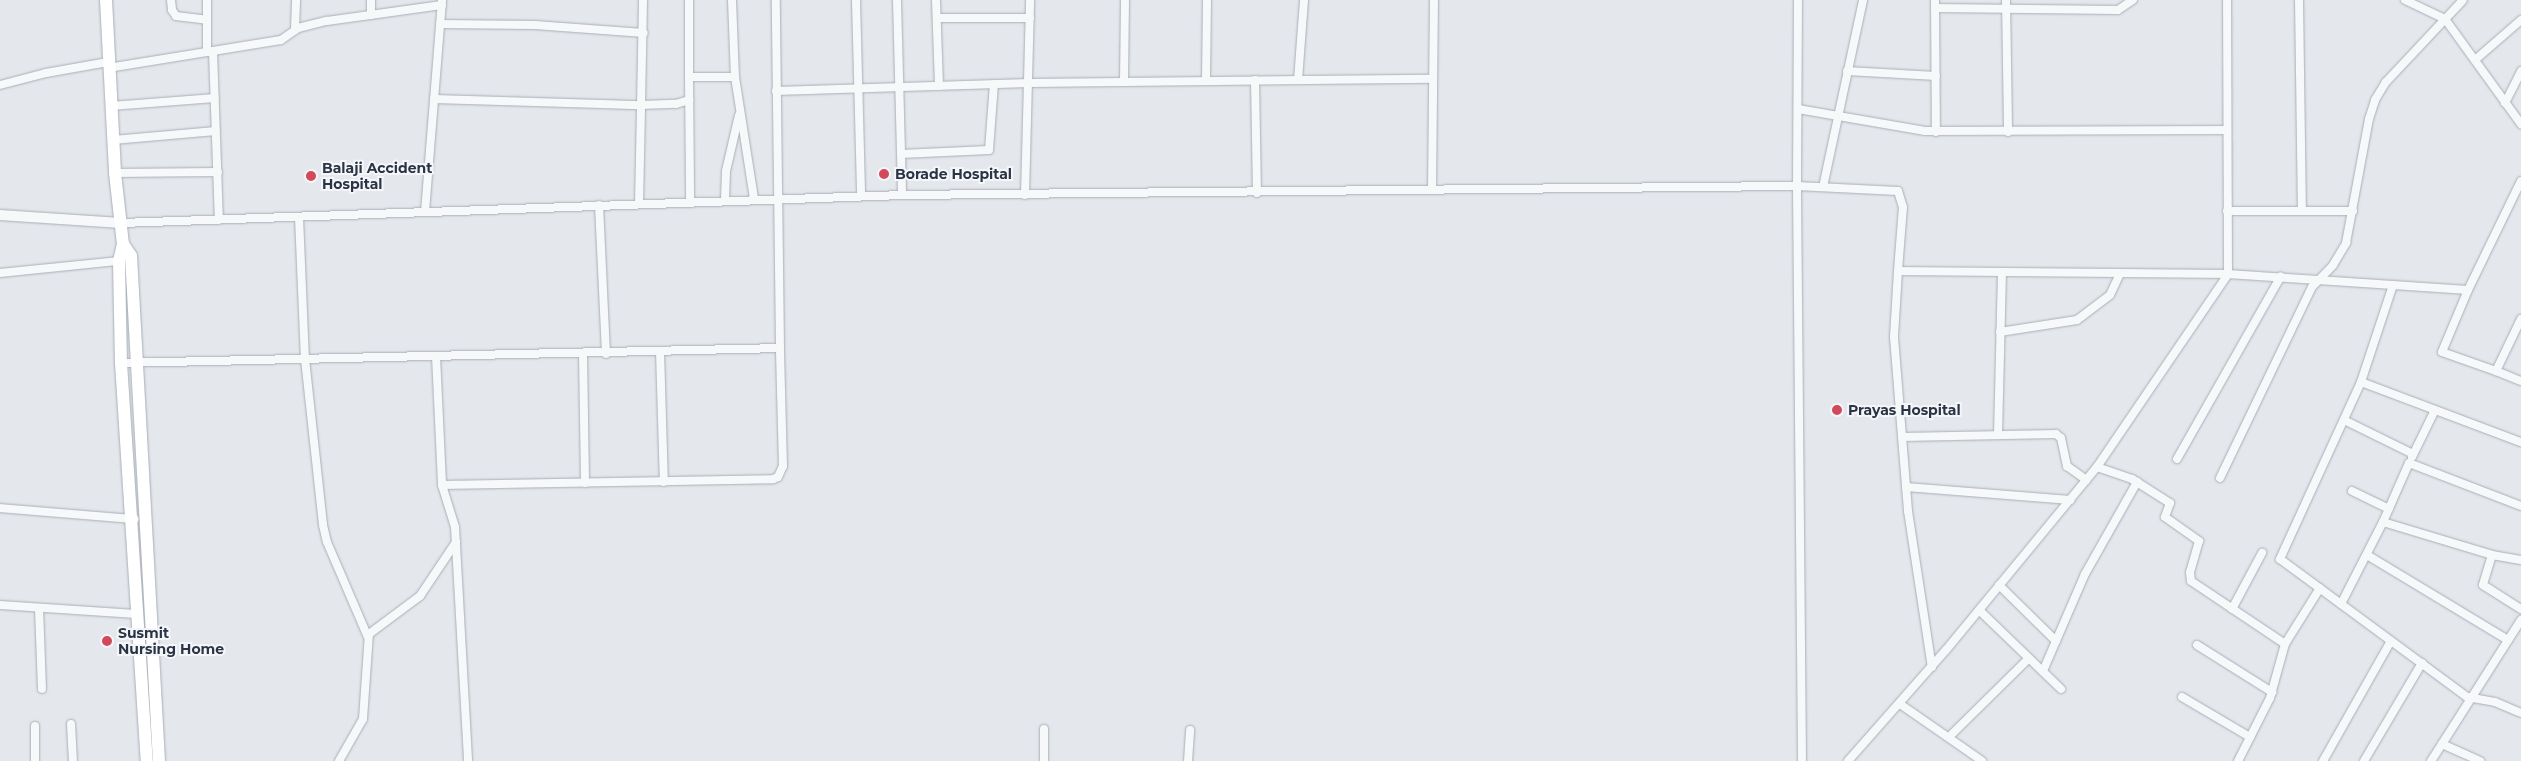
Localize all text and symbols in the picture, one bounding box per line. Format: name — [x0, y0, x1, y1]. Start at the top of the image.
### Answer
place label: Balaji Accident Hospital — [322, 160, 432, 192]
place label: Borade Hospital — [895, 166, 1012, 182]
marker: Borade Hospital — [877, 167, 891, 181]
marker: Balaji Accident Hospital — [304, 169, 318, 183]
place label: Prayas Hospital — [1848, 402, 1961, 418]
marker: Prayas Hospital — [1830, 403, 1844, 417]
place label: Susmit Nursing Home — [118, 625, 224, 658]
marker: Susmit Nursing Home — [100, 634, 114, 648]

